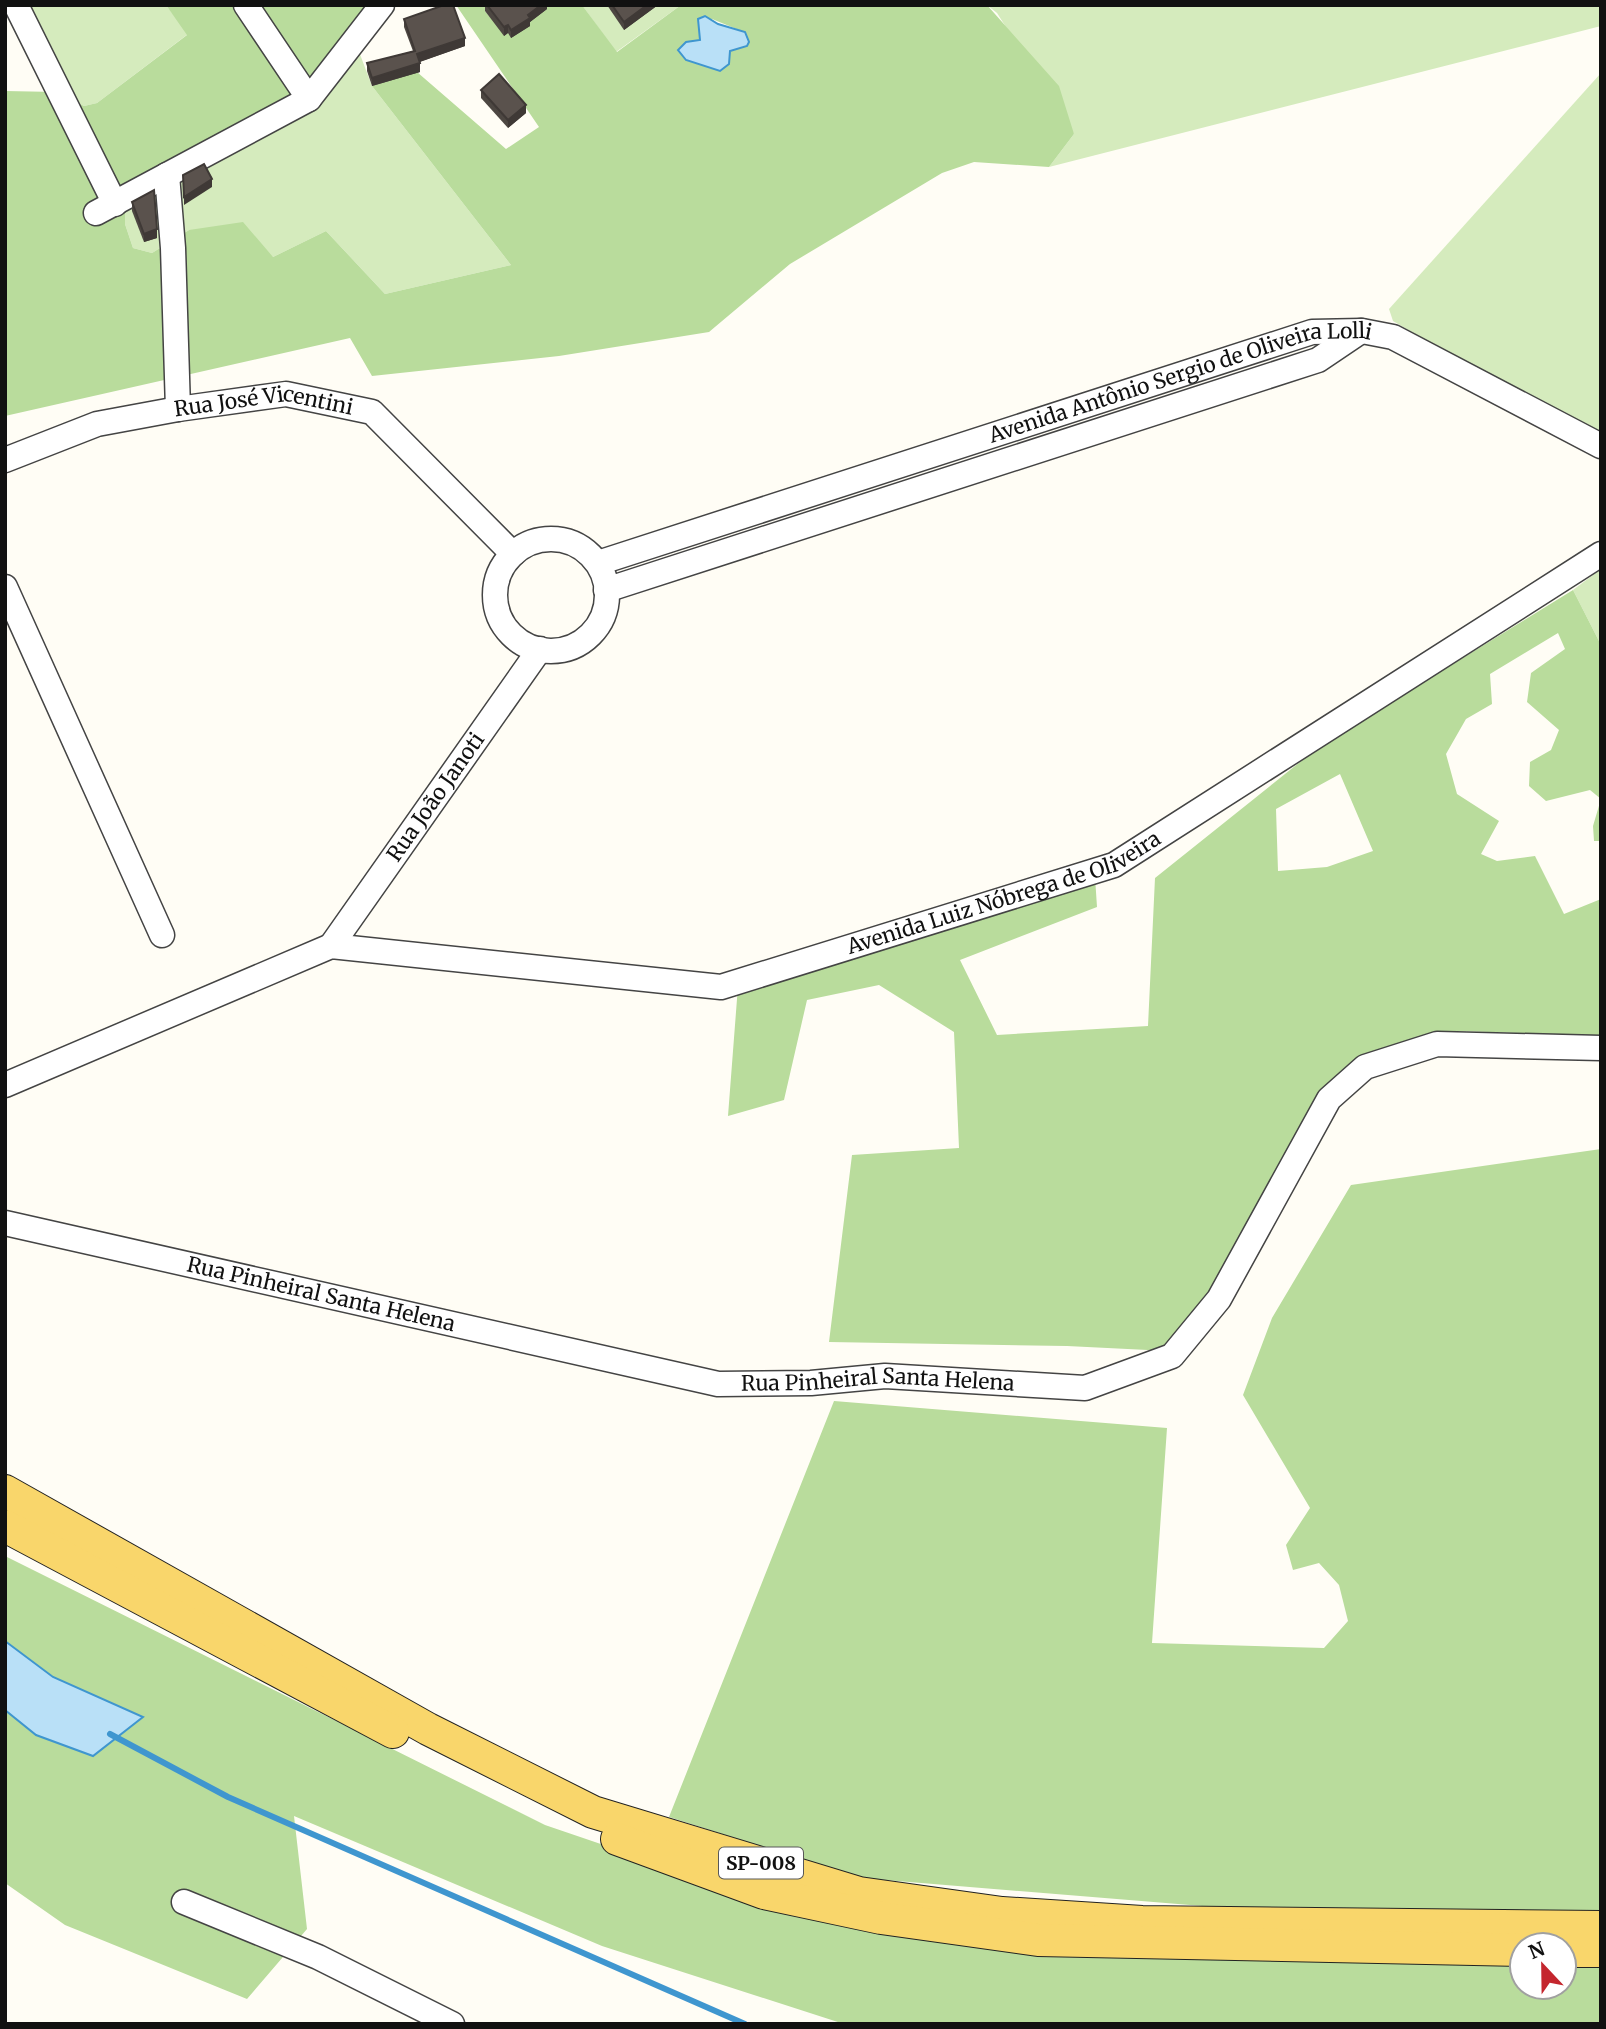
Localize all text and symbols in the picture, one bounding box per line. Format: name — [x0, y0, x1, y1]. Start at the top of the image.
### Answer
street label: Avenida Antônio Sergio de Oliveira Lolli — [984, 317, 1375, 449]
street label: Rua José Vicentini — [172, 380, 356, 422]
street label: Rua João Janoti — [381, 727, 490, 867]
street label: Avenida Luiz Nóbrega de Oliveira — [843, 825, 1165, 960]
street label: Rua Pinheiral Santa Helena — [185, 1251, 458, 1337]
street label: Rua Pinheiral Santa Helena — [741, 1362, 1015, 1397]
road number: SP-008 — [719, 1848, 803, 1879]
north arrow — [1508, 1931, 1578, 2001]
text: N — [1525, 1936, 1548, 1964]

